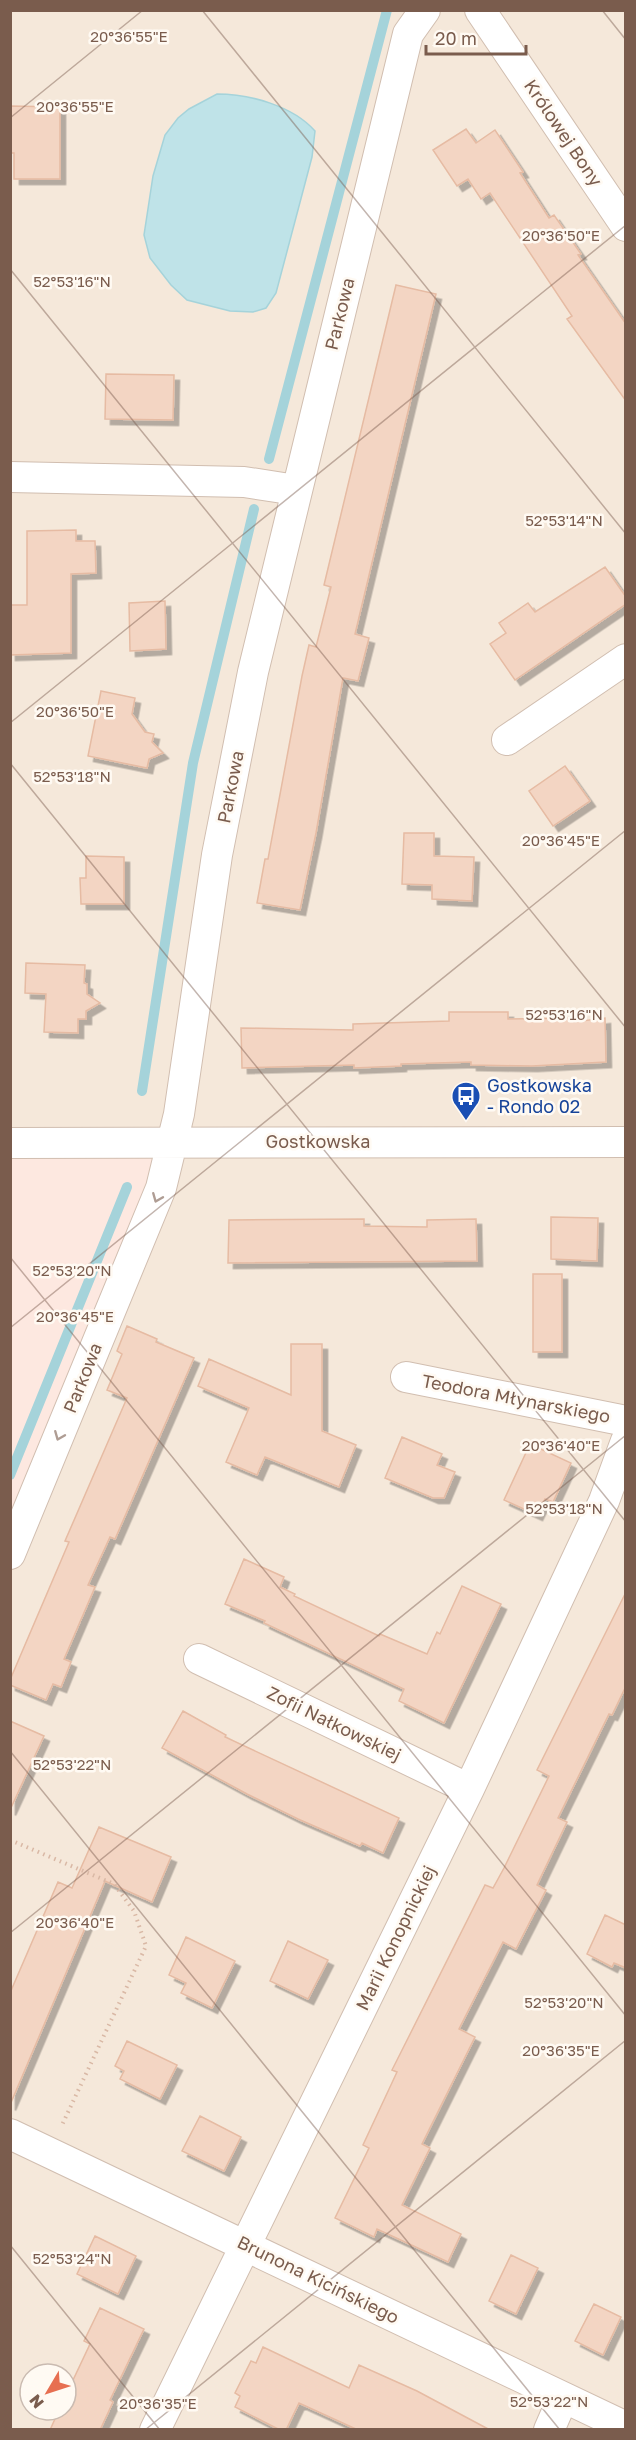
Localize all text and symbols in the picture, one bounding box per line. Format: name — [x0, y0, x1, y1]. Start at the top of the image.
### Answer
scale bar — [426, 18, 526, 56]
text: 20°36'55"E — [90, 27, 168, 45]
text: 20 m — [435, 27, 477, 49]
street label: Królowej Bony — [520, 75, 608, 190]
text: 20°36'55"E — [36, 97, 114, 115]
text: 20°36'50"E — [522, 226, 600, 244]
text: 52°53'16"N — [33, 272, 111, 290]
street label: Parkowa — [319, 275, 359, 352]
text: 52°53'14"N — [525, 511, 603, 529]
text: 20°36'50"E — [36, 702, 114, 720]
street label: Parkowa — [212, 749, 248, 825]
text: 52°53'18"N — [33, 767, 111, 785]
text: 20°36'45"E — [522, 831, 600, 849]
text: 52°53'16"N — [525, 1005, 603, 1023]
place label: Gostkowska - Rondo 02 — [487, 1074, 592, 1117]
bus stop icon: Gostkowska - Rondo 02 — [450, 1080, 482, 1122]
street label: Gostkowska — [266, 1130, 370, 1152]
one-way arrow — [152, 1192, 165, 1202]
text: 52°53'20"N — [32, 1261, 112, 1279]
text: 20°36'45"E — [36, 1307, 114, 1325]
street label: Parkowa — [58, 1339, 106, 1416]
street label: Teodora Młynarskiego — [420, 1369, 612, 1427]
one-way arrow — [54, 1430, 66, 1441]
text: 20°36'40"E — [522, 1436, 600, 1454]
text: 52°53'18"N — [525, 1499, 603, 1517]
street label: Zofii Nałkowskiej — [264, 1681, 405, 1765]
text: 52°53'22"N — [33, 1755, 111, 1773]
street label: Marii Konopnickiej — [350, 1861, 440, 2014]
text: 20°36'40"E — [36, 1913, 114, 1931]
text: 52°53'20"N — [524, 1993, 604, 2011]
text: 20°36'35"E — [522, 2041, 600, 2059]
street label: Brunona Kicińskiego — [234, 2230, 403, 2328]
text: 52°53'24"N — [32, 2249, 112, 2267]
north arrow — [18, 2362, 78, 2422]
text: N — [25, 2390, 48, 2412]
text: 52°53'22"N — [510, 2392, 588, 2410]
text: 20°36'35"E — [119, 2394, 197, 2412]

